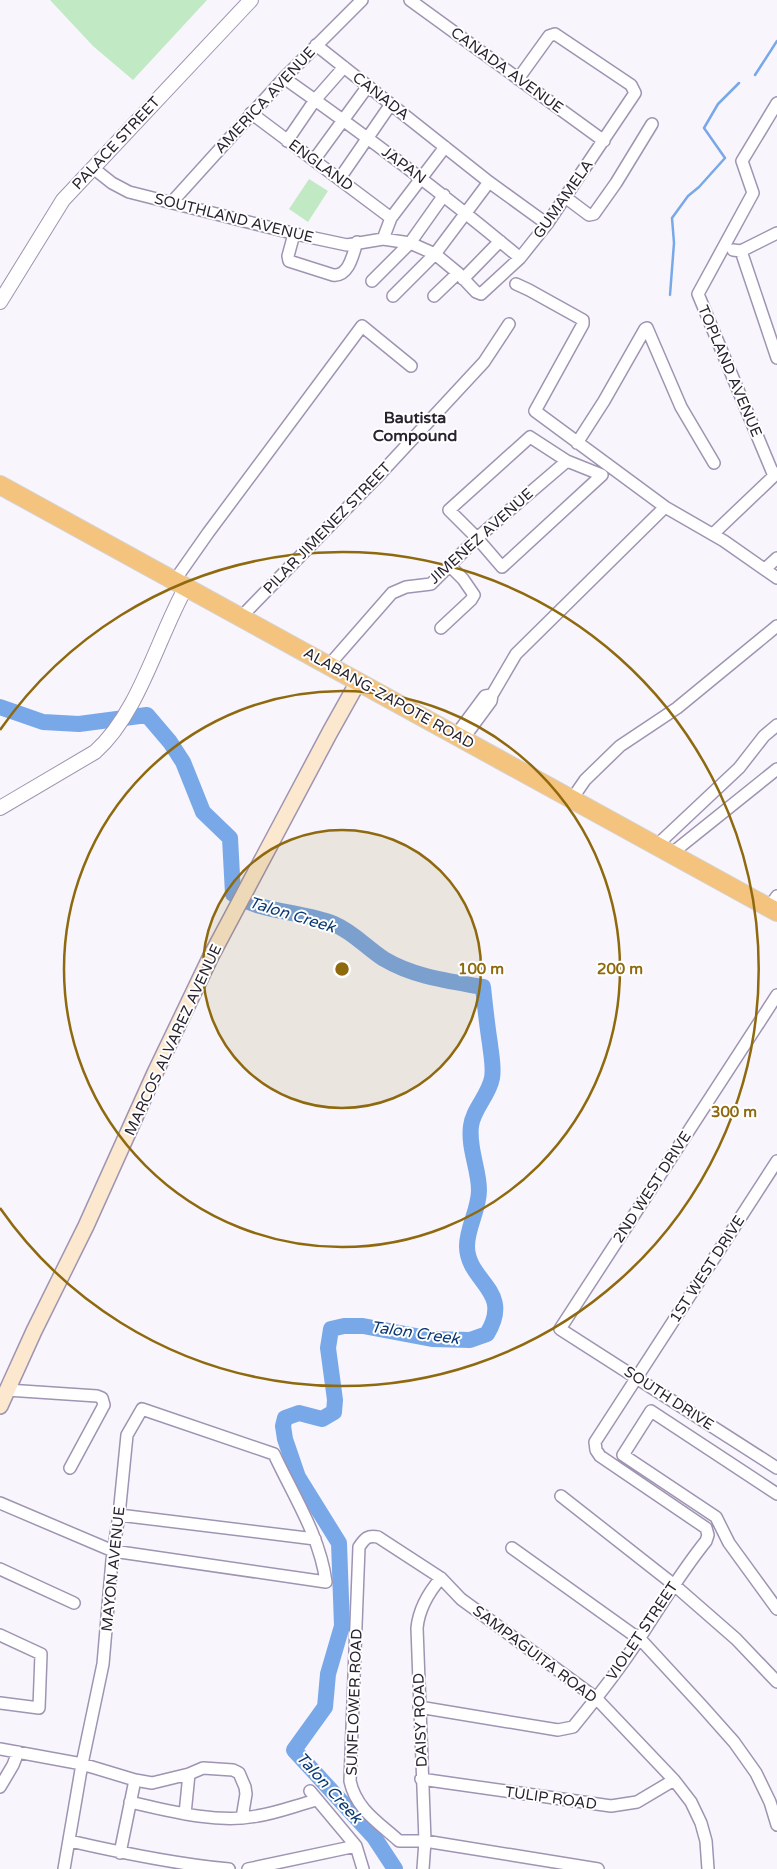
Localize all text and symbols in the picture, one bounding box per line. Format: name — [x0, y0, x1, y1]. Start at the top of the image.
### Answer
street label: CANADA AVENUE — [447, 23, 567, 117]
street label: AMERICA AVENUE — [211, 43, 319, 157]
street label: CANADA — [349, 68, 413, 124]
street label: PALACE STREET — [68, 93, 164, 193]
street label: ENGLAND — [285, 135, 357, 195]
street label: JAPAN — [378, 143, 430, 187]
street label: GUMAMELA — [529, 156, 597, 242]
street label: SOUTHLAND AVENUE — [153, 189, 315, 247]
street label: TOPLAND AVENUE — [694, 302, 766, 440]
district label: Bautista Compound — [373, 408, 457, 446]
street label: PILAR JIMENEZ STREET — [260, 459, 394, 597]
street label: JIMENEZ AVENUE — [425, 485, 537, 587]
street label: ALABANG-ZAPOTE ROAD — [301, 644, 477, 752]
water label: Talon Creek — [247, 892, 339, 938]
street label: MARCOS ALVAREZ AVENUE — [121, 941, 225, 1139]
centre of rings — [333, 960, 351, 978]
text: 100 m — [458, 960, 504, 978]
text: 200 m — [597, 960, 643, 978]
text: 300 m — [711, 1103, 757, 1121]
street label: 2ND WEST DRIVE — [609, 1128, 695, 1246]
street label: 1ST WEST DRIVE — [666, 1212, 748, 1326]
water label: Talon Creek — [370, 1317, 462, 1349]
street label: SOUTH DRIVE — [621, 1362, 717, 1434]
street label: MAYON AVENUE — [97, 1506, 129, 1632]
street label: VIOLET STREET — [602, 1578, 682, 1684]
street label: SAMPAGUITA ROAD — [469, 1601, 601, 1707]
street label: SUNFLOWER ROAD — [342, 1628, 366, 1776]
street label: DAISY ROAD — [409, 1673, 431, 1767]
water label: Talon Creek — [292, 1748, 367, 1829]
street label: TULIP ROAD — [504, 1783, 598, 1813]

